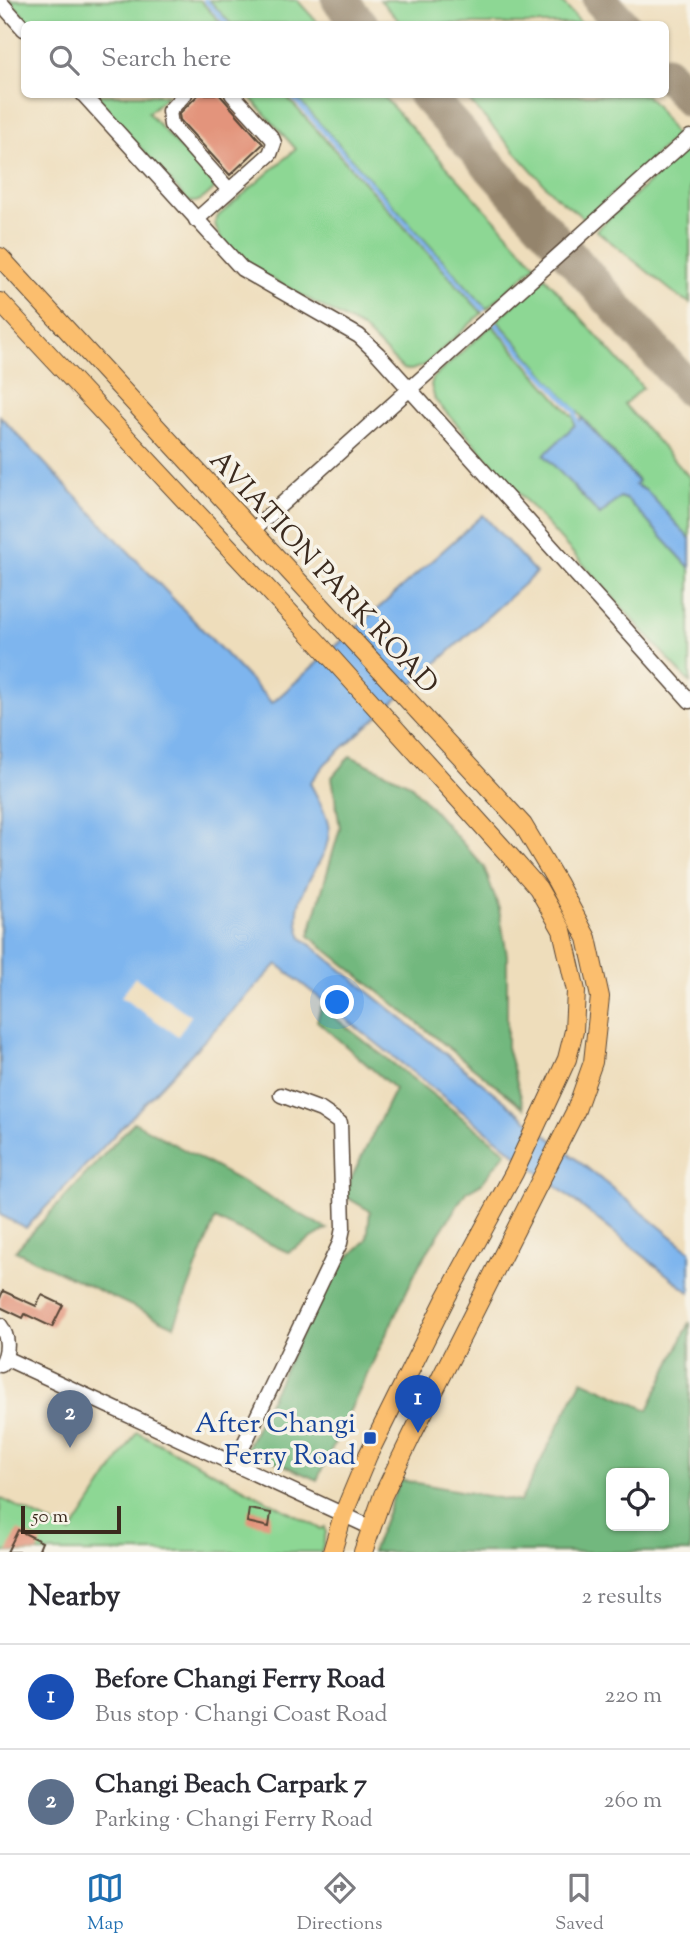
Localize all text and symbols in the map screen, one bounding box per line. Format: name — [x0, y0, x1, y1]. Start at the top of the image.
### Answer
search box — [21, 21, 669, 98]
icon: search — [45, 41, 83, 79]
text: Search here — [101, 41, 231, 78]
street label: AVIATION PARK ROAD — [199, 442, 447, 704]
your location — [320, 985, 354, 1019]
pin: 1 — [395, 1375, 441, 1433]
pin: 2 — [47, 1390, 93, 1448]
place label: After Changi Ferry Road — [195, 1405, 356, 1477]
marker: After Changi Ferry Road — [362, 1430, 378, 1446]
map controls — [606, 1468, 669, 1531]
button: locate — [606, 1468, 669, 1531]
scale bar — [21, 1503, 121, 1535]
text: 50 m — [32, 1504, 68, 1531]
text: Nearby — [28, 1576, 120, 1619]
text: 2 results — [582, 1581, 662, 1614]
text: Before Changi Ferry Road — [95, 1662, 385, 1699]
text: 1 — [47, 1680, 55, 1713]
text: 220 m — [604, 1680, 662, 1713]
text: Bus stop · Changi Coast Road — [95, 1699, 388, 1732]
text: Changi Beach Carpark 7 — [95, 1767, 367, 1804]
text: 2 — [46, 1785, 56, 1818]
text: 260 m — [604, 1785, 662, 1818]
text: Parking · Changi Ferry Road — [95, 1804, 373, 1837]
tab: Map — [86, 1869, 124, 1938]
tab: Directions — [297, 1869, 382, 1938]
tab: Saved — [555, 1869, 604, 1938]

